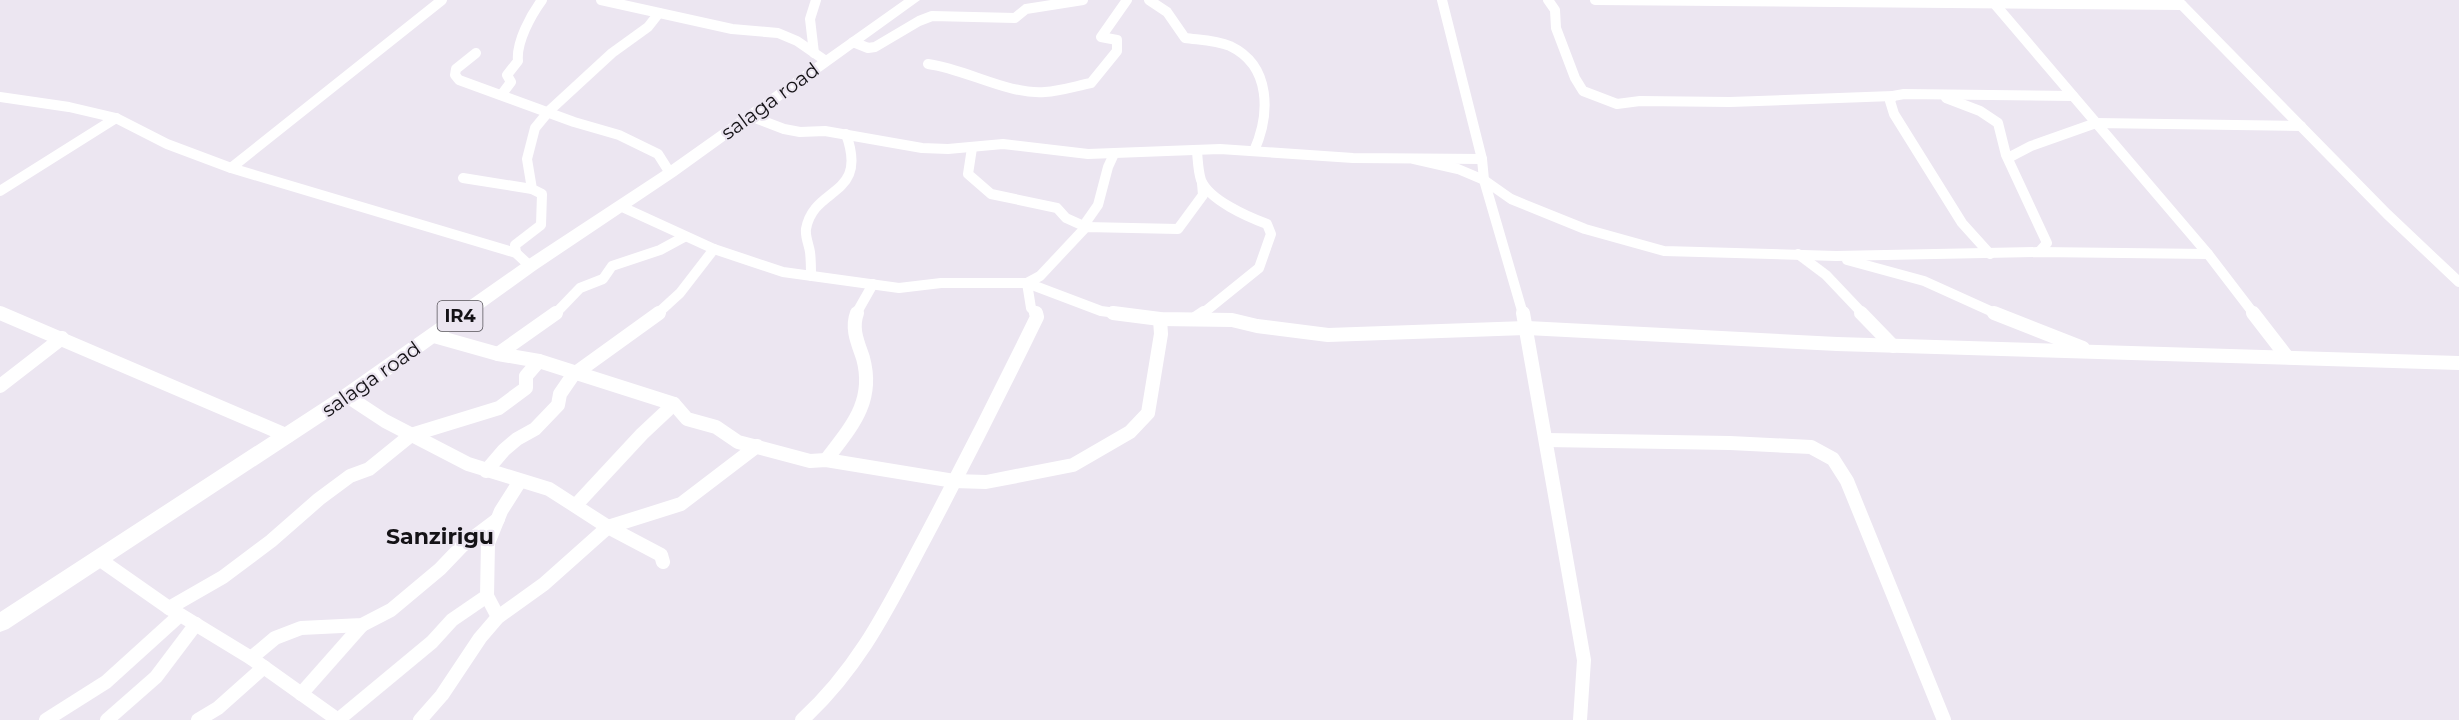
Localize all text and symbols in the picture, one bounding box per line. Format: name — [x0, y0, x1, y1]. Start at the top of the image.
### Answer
street label: salaga road — [716, 57, 824, 145]
road number: IR4 — [438, 301, 482, 331]
street label: salaga road — [317, 336, 425, 422]
district label: Sanzirigu — [386, 523, 494, 550]

